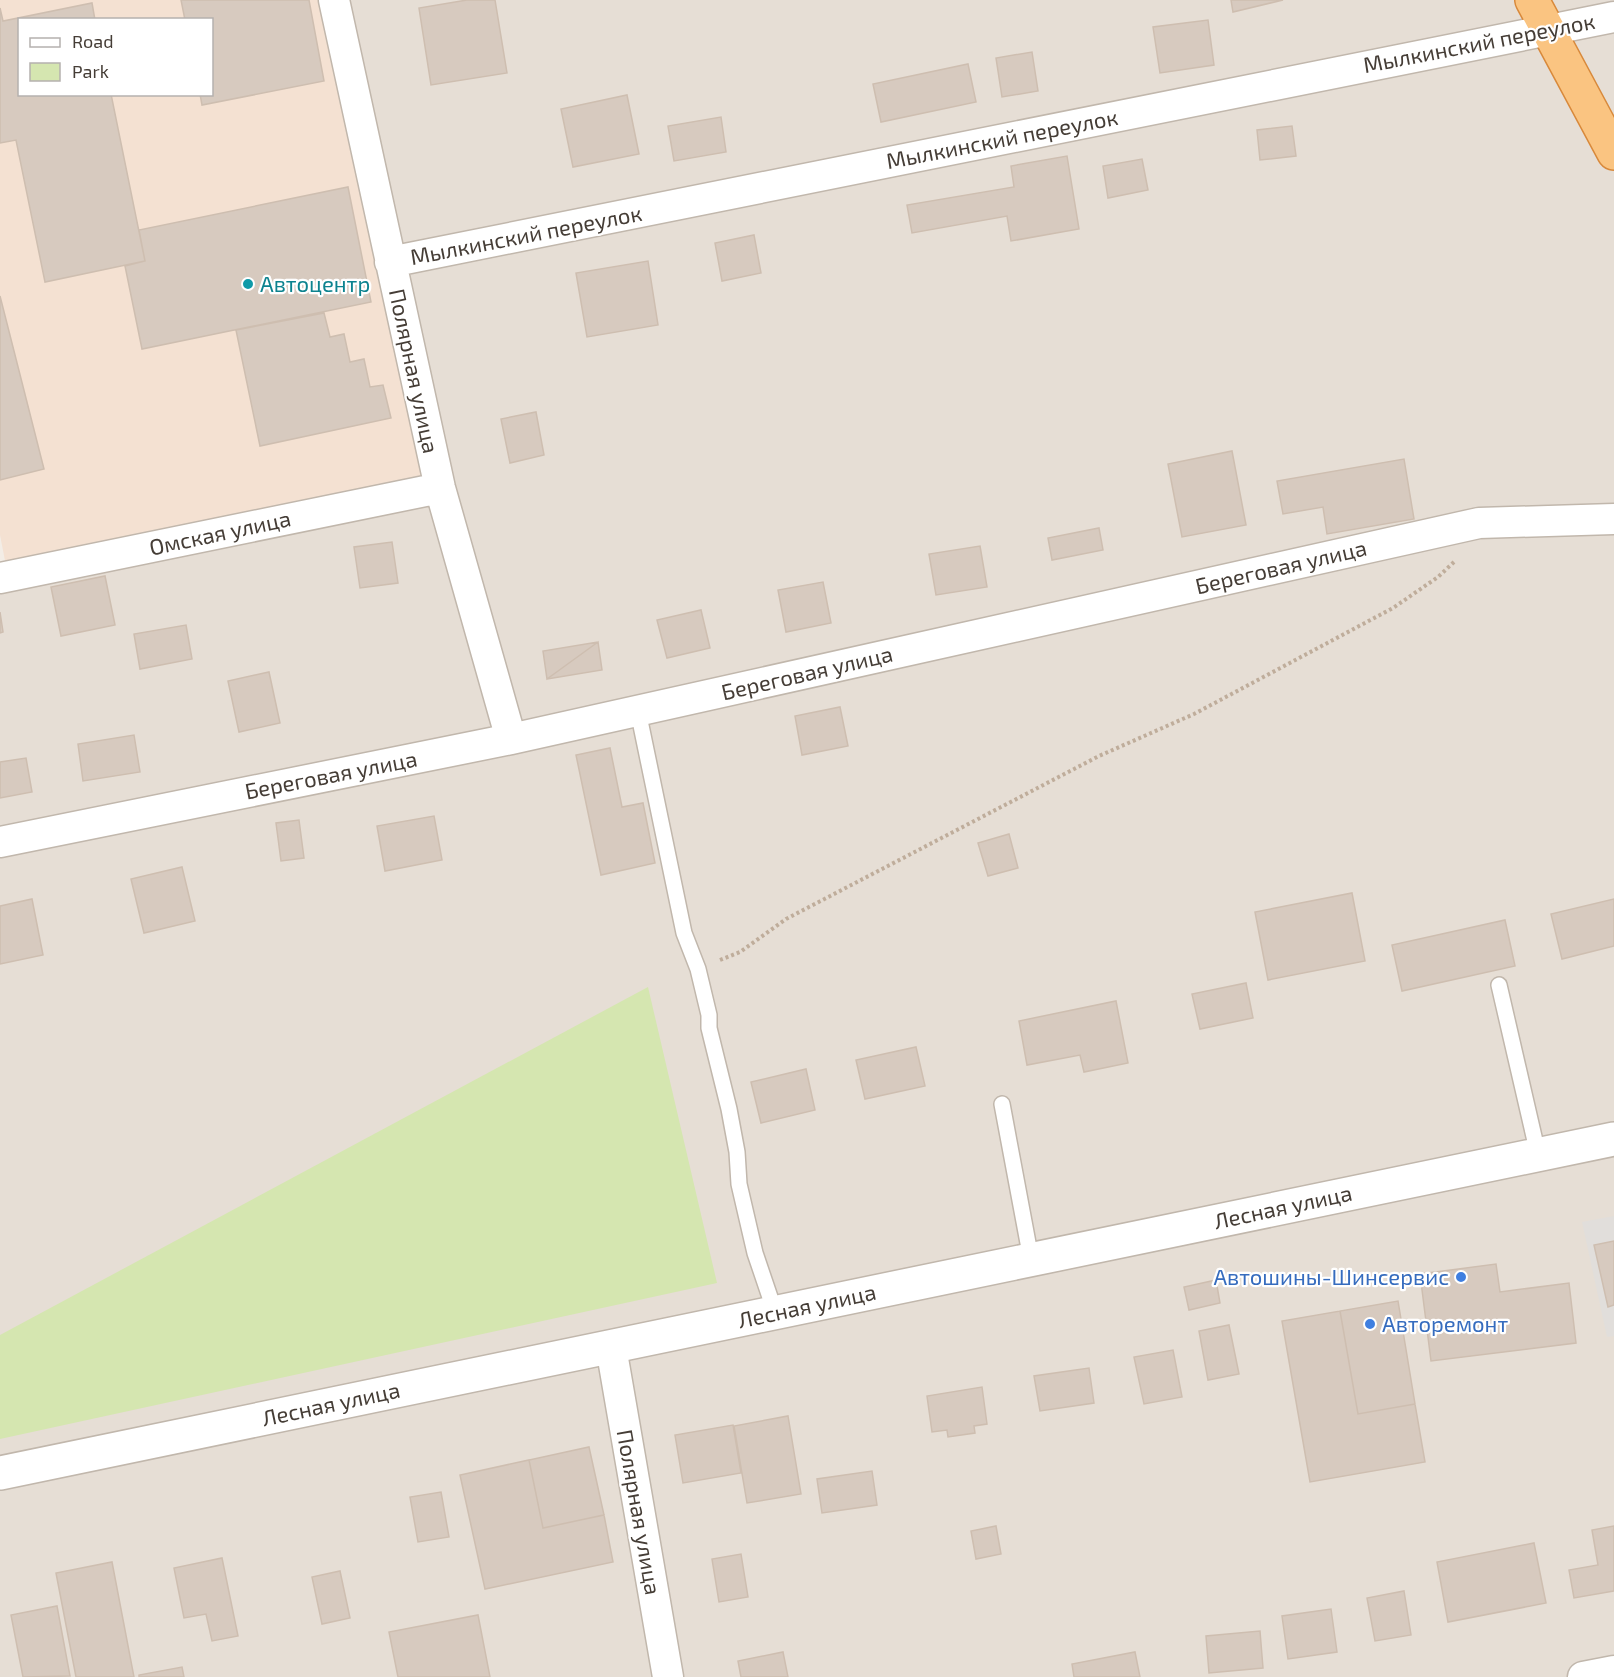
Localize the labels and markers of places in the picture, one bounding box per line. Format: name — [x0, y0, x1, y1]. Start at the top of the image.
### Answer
place label: Автоцентр — [260, 270, 370, 296]
marker: Автоцентр — [241, 277, 255, 291]
place label: Автошины-Шинсервис — [1213, 1263, 1449, 1289]
marker: Автошины-Шинсервис — [1454, 1270, 1468, 1284]
place label: Авторемонт — [1382, 1310, 1508, 1336]
marker: Авторемонт — [1363, 1317, 1377, 1331]

